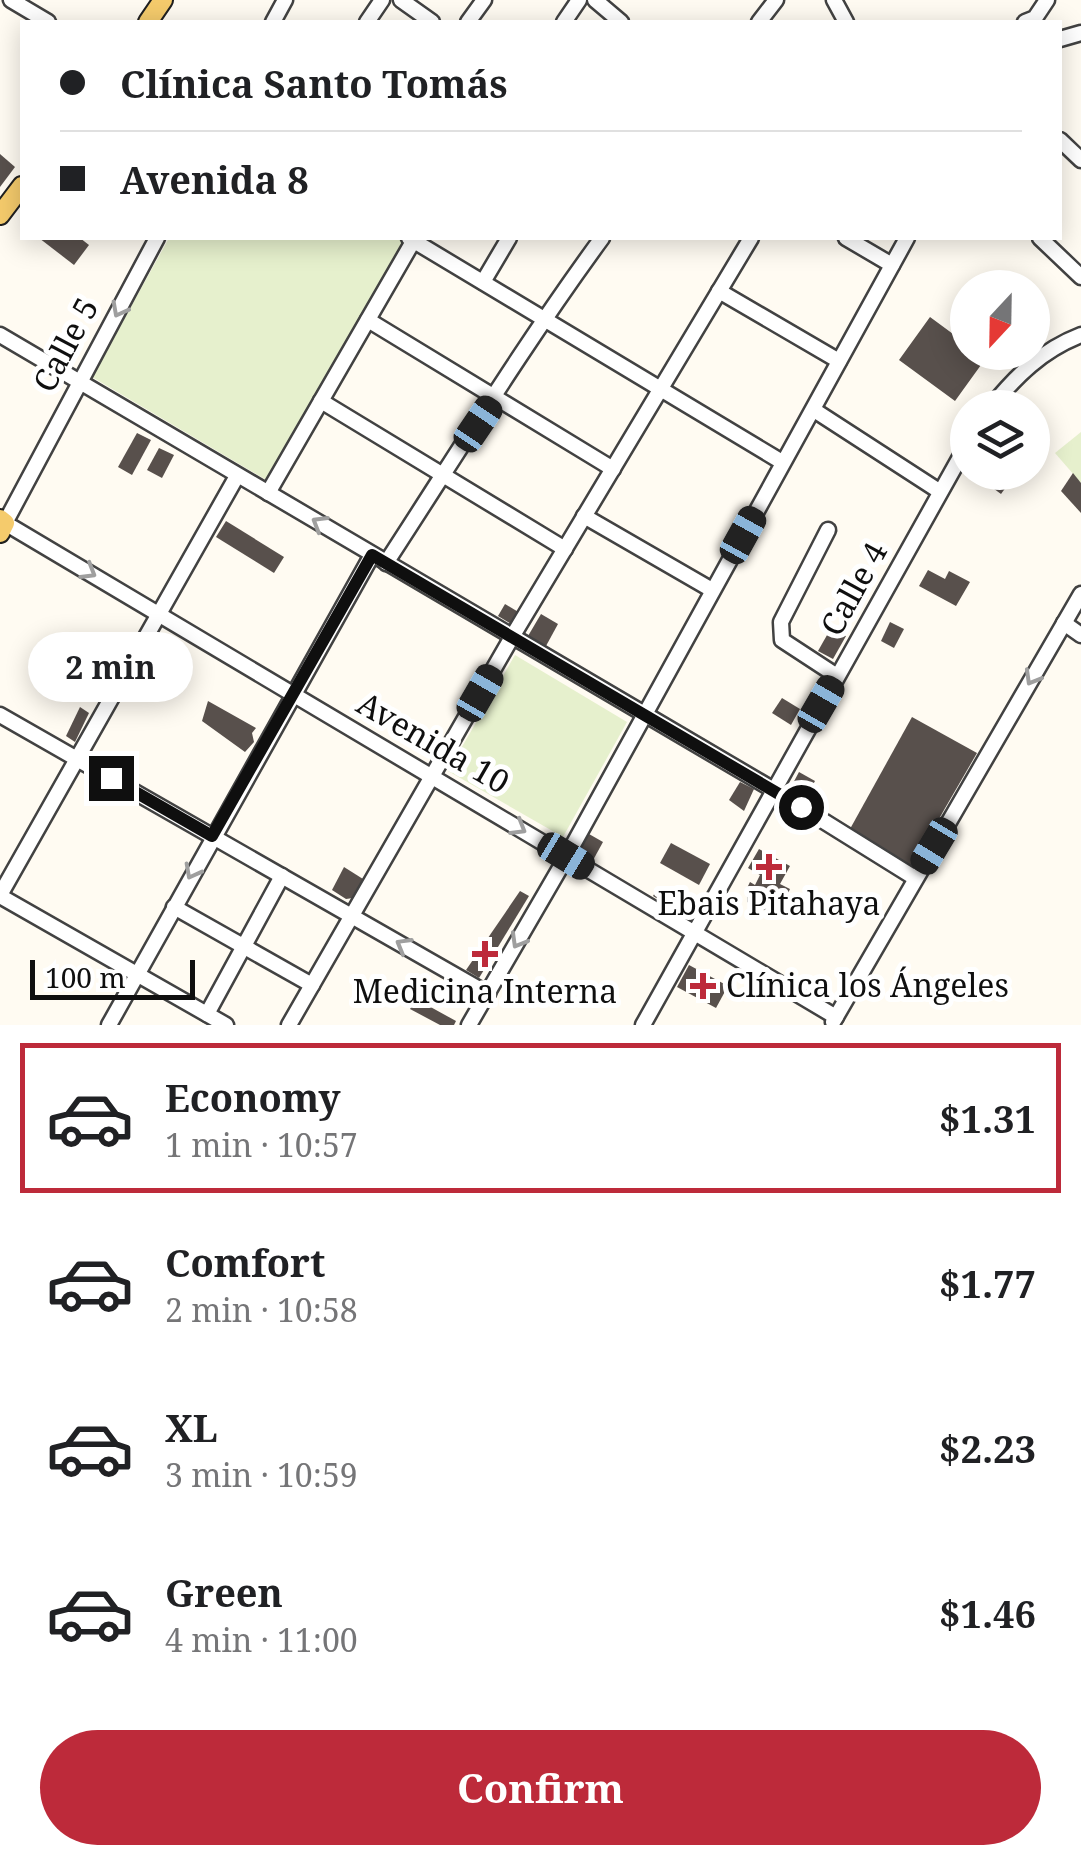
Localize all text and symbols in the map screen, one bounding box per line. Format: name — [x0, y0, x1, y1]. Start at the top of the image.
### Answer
text: Clínica Santo Tomás — [120, 57, 508, 109]
text: Avenida 8 — [120, 153, 309, 205]
north arrow — [950, 270, 1050, 370]
map controls — [950, 270, 1050, 490]
street label: Calle 5 — [22, 290, 107, 399]
one-way arrow — [111, 300, 131, 318]
button: layers — [950, 390, 1050, 490]
car — [449, 391, 507, 457]
car — [715, 501, 771, 569]
one-way arrow — [312, 516, 330, 535]
street label: Calle 4 — [809, 534, 896, 643]
one-way arrow — [78, 560, 96, 580]
callout: 2 min — [28, 633, 194, 703]
text: 2 min — [65, 645, 156, 688]
car — [452, 660, 508, 726]
one-way arrow — [1025, 668, 1044, 686]
car — [793, 671, 849, 737]
street label: Avenida 10 — [350, 681, 518, 803]
route end — [89, 756, 134, 801]
route start — [779, 785, 824, 830]
car — [906, 813, 962, 879]
one-way arrow — [508, 816, 526, 835]
car — [533, 828, 599, 884]
marker: Ebais Pitahaya — [756, 854, 782, 880]
one-way arrow — [185, 862, 205, 880]
place label: Ebais Pitahaya — [657, 881, 881, 924]
one-way arrow — [511, 930, 530, 948]
one-way arrow — [396, 938, 414, 958]
marker: Medicina Interna — [472, 941, 498, 967]
scale bar — [30, 955, 195, 1000]
text: 100 m — [45, 958, 126, 996]
place label: Clínica los Ángeles — [726, 963, 1009, 1006]
place label: Medicina Interna — [353, 969, 617, 1012]
marker: Clínica los Ángeles — [690, 973, 716, 999]
text: Economy — [165, 1071, 341, 1123]
icon: car — [45, 1073, 135, 1163]
text: $1.31 — [939, 1092, 1036, 1144]
text: 1 min · 10:57 — [165, 1123, 358, 1166]
text: Comfort — [165, 1236, 325, 1288]
icon: car — [45, 1238, 135, 1328]
text: $1.77 — [939, 1257, 1036, 1309]
text: 2 min · 10:58 — [165, 1288, 358, 1331]
text: XL — [165, 1401, 218, 1453]
icon: car — [45, 1403, 135, 1493]
text: $2.23 — [939, 1422, 1036, 1474]
text: 3 min · 10:59 — [165, 1453, 358, 1496]
text: Green — [165, 1566, 283, 1618]
icon: car — [45, 1568, 135, 1658]
text: $1.46 — [939, 1587, 1036, 1639]
text: 4 min · 11:00 — [165, 1618, 358, 1661]
button: Confirm — [40, 1730, 1041, 1845]

